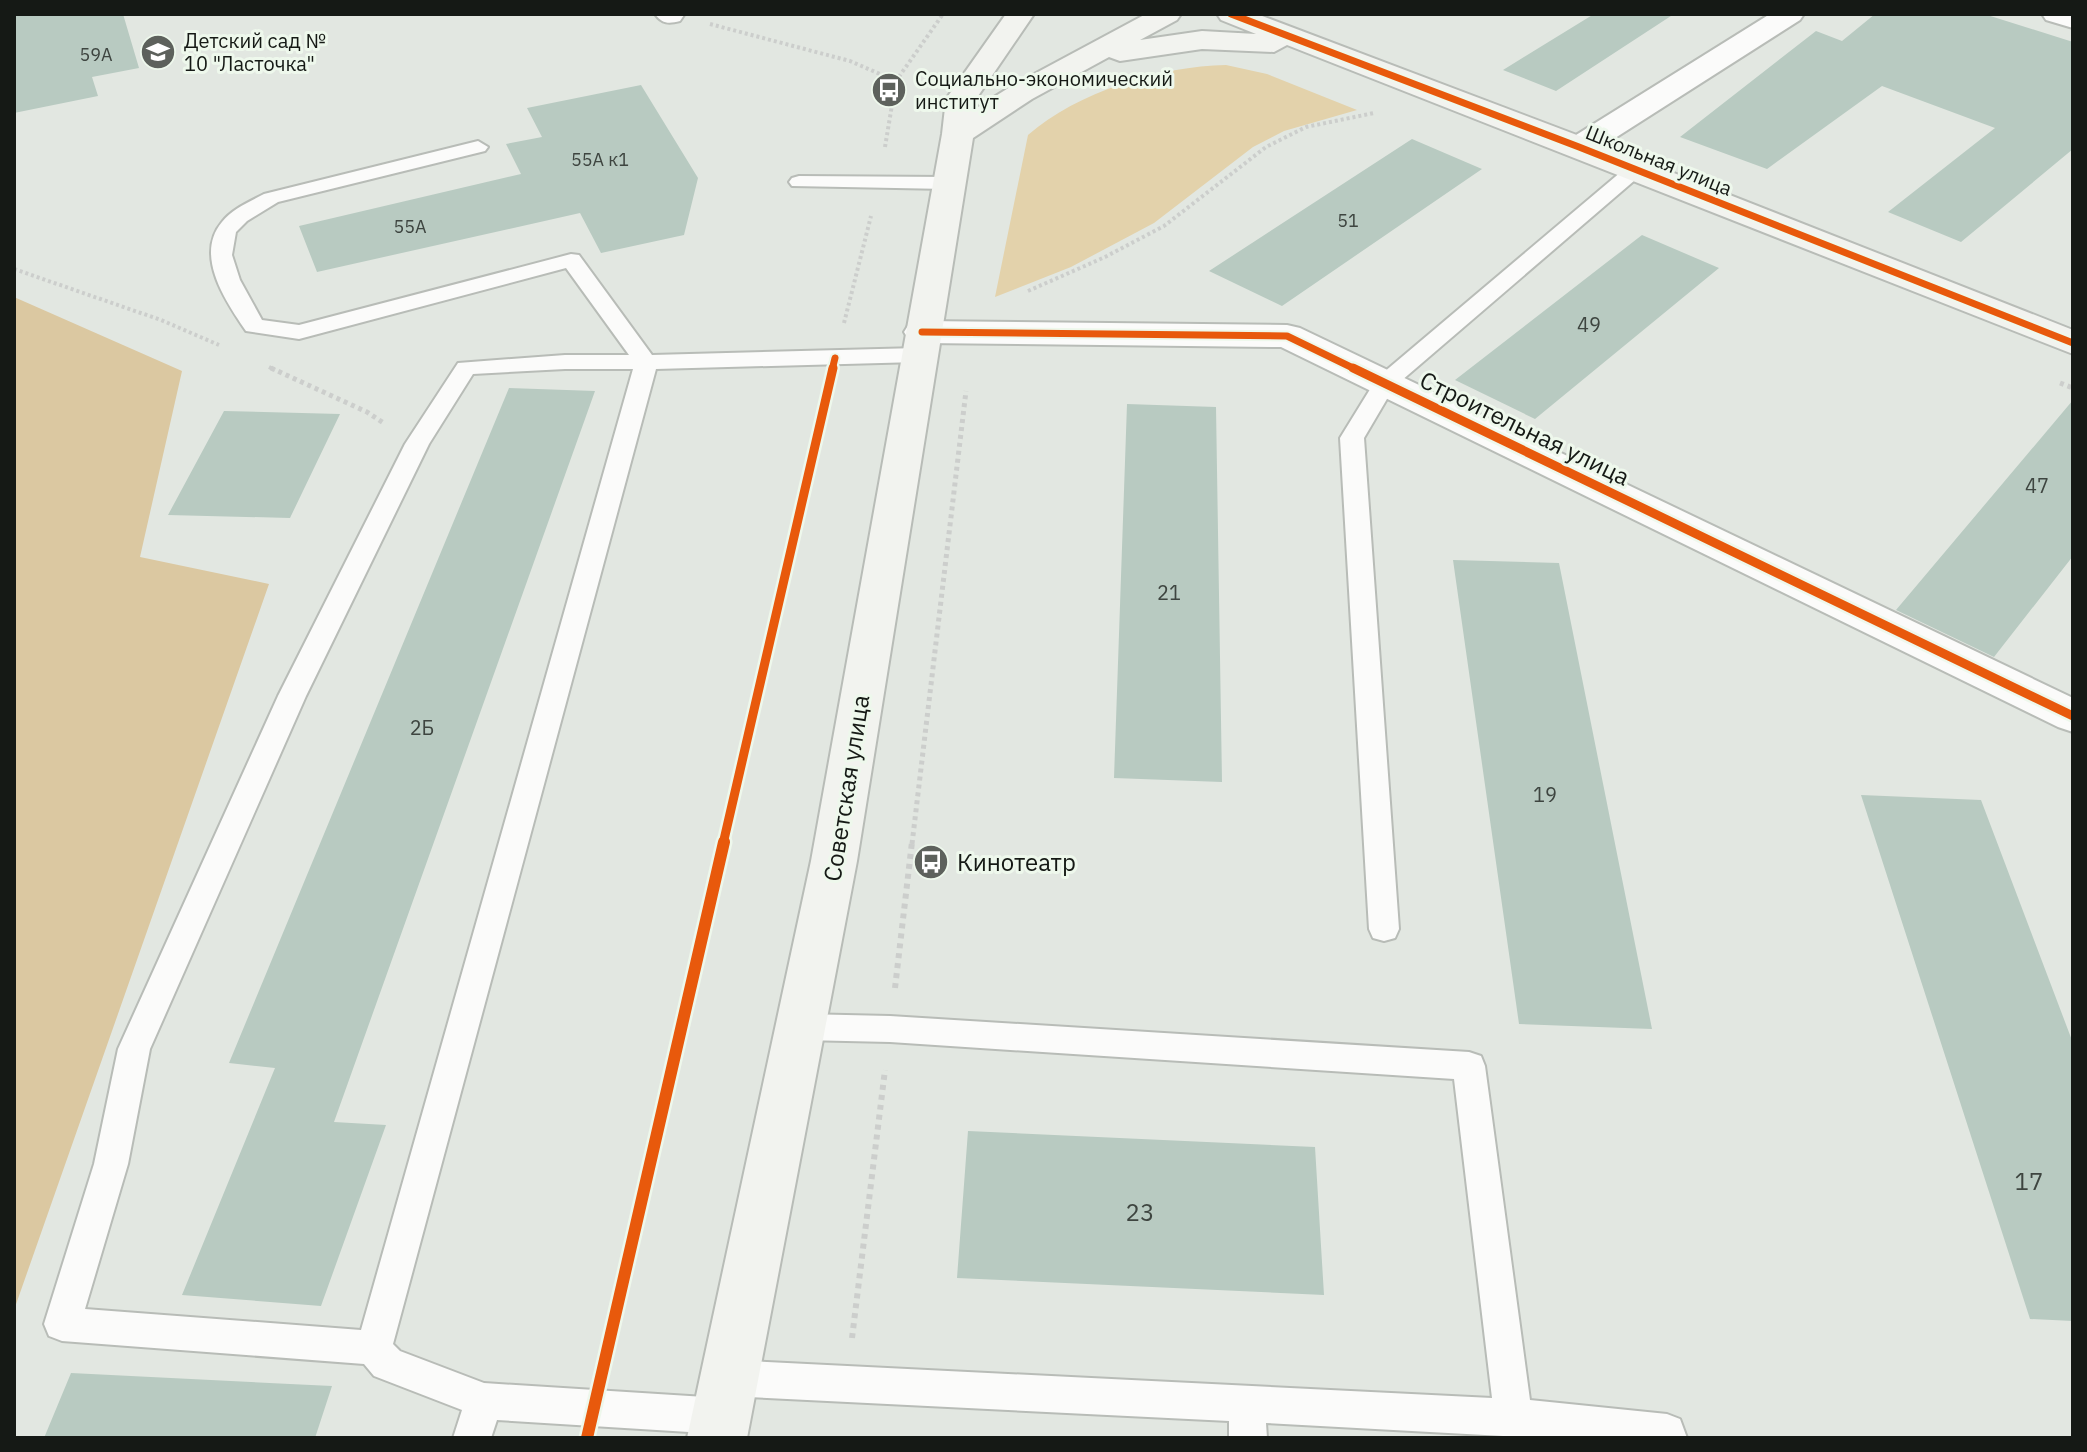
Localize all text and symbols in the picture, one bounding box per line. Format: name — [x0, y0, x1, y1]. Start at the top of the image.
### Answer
place label: Детский сад № 10 "Ласточка" — [184, 27, 326, 77]
school or university icon: Детский сад № 10 "Ласточка" — [139, 33, 177, 71]
house number: 59А — [79, 43, 113, 66]
place label: Социально-экономический институт — [915, 65, 1173, 115]
bus stop icon: Социально-экономический институт — [870, 71, 908, 109]
street label: Школьная улица — [1582, 118, 1737, 202]
house number: 55А к1 — [571, 148, 629, 171]
house number: 51 — [1337, 209, 1359, 232]
house number: 55А — [393, 215, 427, 238]
house number: 49 — [1577, 311, 1601, 338]
street label: Строительная улица — [1415, 363, 1635, 493]
house number: 47 — [2025, 472, 2049, 499]
house number: 21 — [1157, 579, 1181, 606]
street label: Советская улица — [815, 692, 877, 884]
house number: 2Б — [410, 714, 434, 741]
house number: 19 — [1533, 781, 1557, 808]
bus stop icon: Кинотеатр — [912, 843, 950, 881]
place label: Кинотеатр — [957, 846, 1076, 878]
house number: 17 — [2015, 1165, 2043, 1197]
house number: 23 — [1126, 1196, 1154, 1228]

